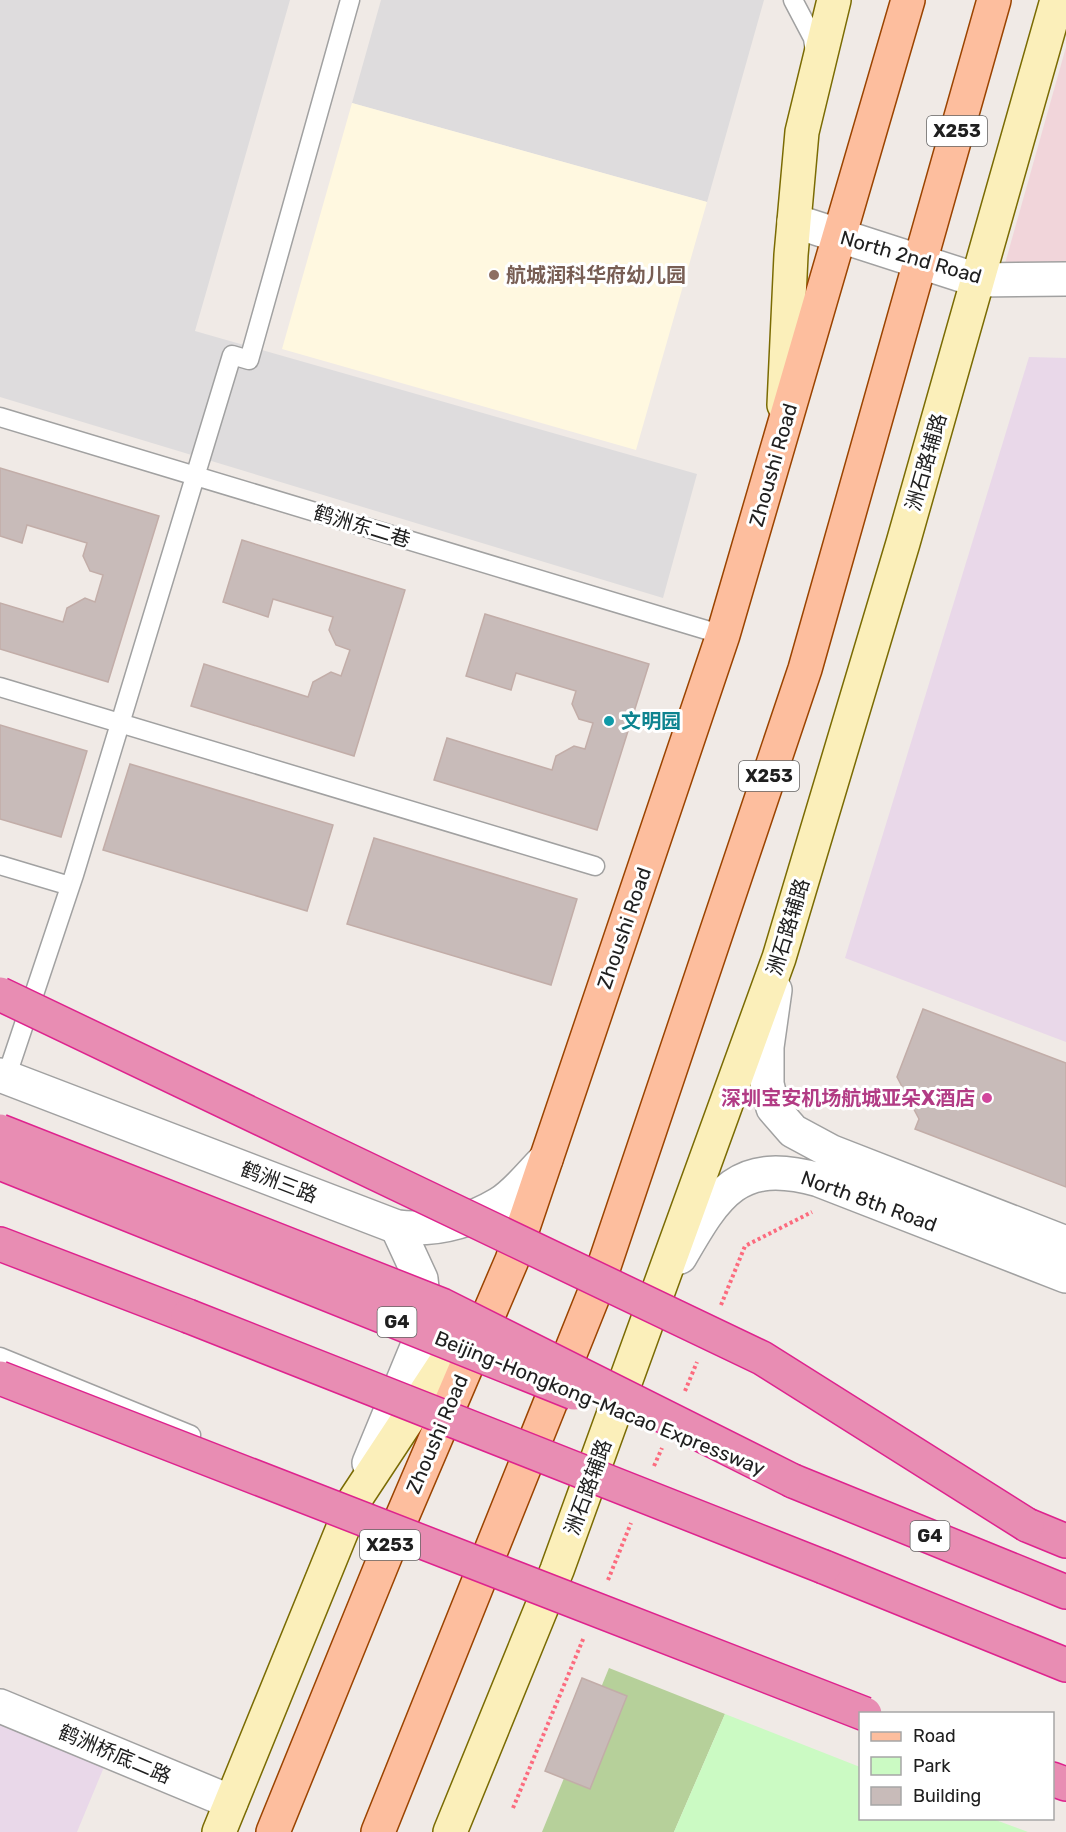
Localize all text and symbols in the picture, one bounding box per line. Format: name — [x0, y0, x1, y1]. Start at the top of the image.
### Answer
road number: X253 — [927, 116, 987, 146]
street label: North 2nd Road — [838, 225, 984, 289]
place label: 航城润科华府幼儿园 — [506, 263, 686, 287]
marker: 航城润科华府幼儿园 — [487, 268, 501, 282]
street label: Zhoushi Road — [744, 401, 802, 529]
street label: 洲石路辅路 — [901, 411, 951, 513]
street label: 鹤洲东二巷 — [311, 500, 413, 552]
place label: 文明园 — [621, 709, 681, 733]
marker: 文明园 — [602, 714, 616, 728]
road number: X253 — [739, 761, 799, 791]
street label: Zhoushi Road — [592, 864, 656, 992]
street label: 洲石路辅路 — [762, 876, 814, 978]
place label: 深圳宝安机场航城亚朵X酒店 — [721, 1086, 975, 1110]
marker: 深圳宝安机场航城亚朵X酒店 — [980, 1091, 994, 1105]
street label: 鹤洲三路 — [237, 1156, 321, 1208]
street label: North 8th Road — [798, 1165, 940, 1237]
road number: G4 — [378, 1307, 416, 1337]
street label: Beijing-Hongkong-Macao Expressway — [431, 1326, 769, 1480]
street label: Zhoushi Road — [401, 1371, 473, 1497]
street label: 洲石路辅路 — [560, 1436, 616, 1538]
road number: G4 — [910, 1521, 950, 1551]
road number: X253 — [360, 1530, 420, 1560]
legend — [859, 1712, 1054, 1820]
street label: 鹤洲桥底二路 — [55, 1720, 175, 1788]
text: Road — [913, 1725, 956, 1747]
text: Park — [913, 1755, 951, 1777]
text: Building — [913, 1785, 981, 1807]

